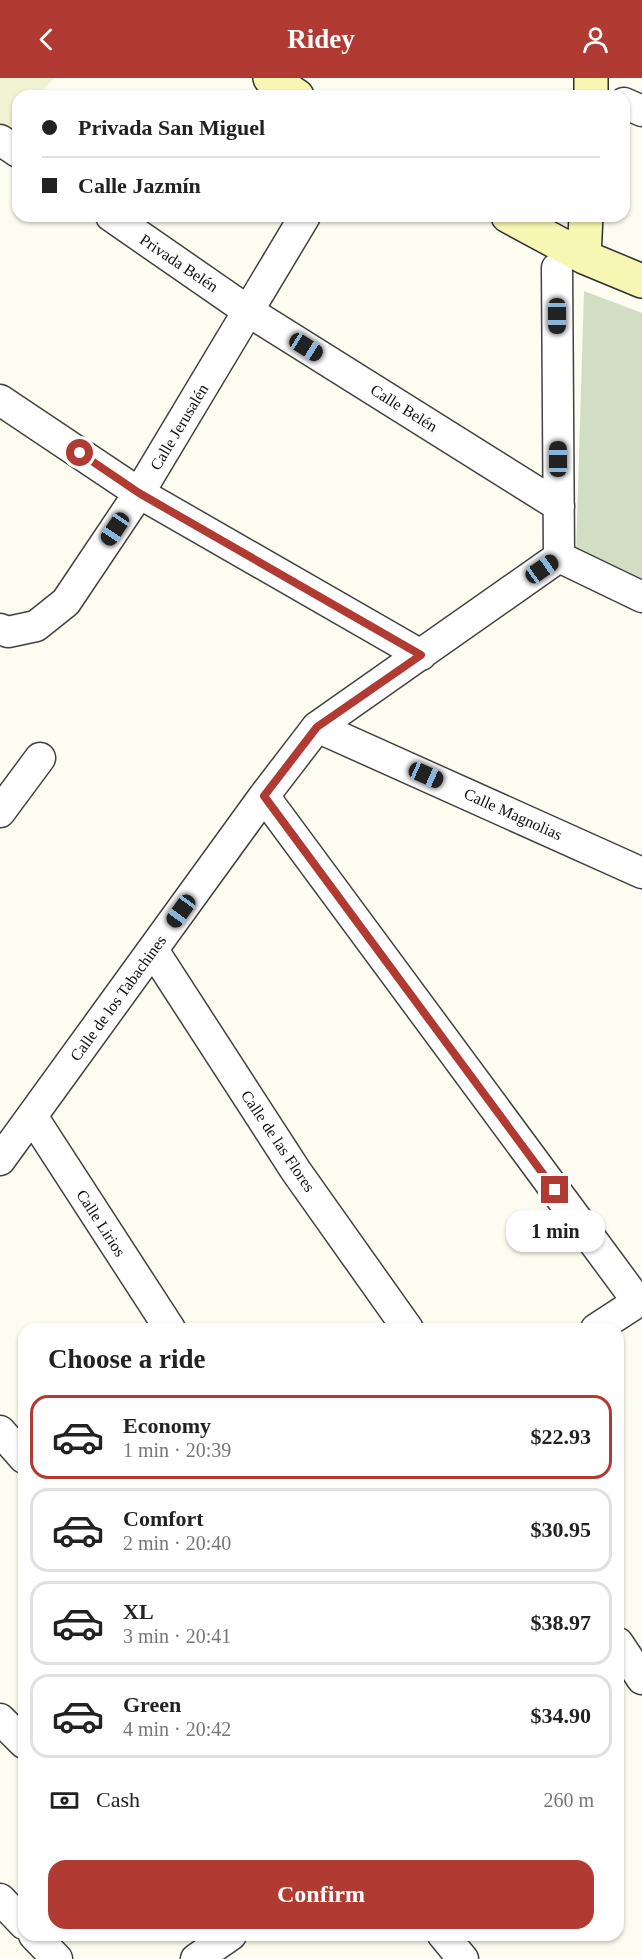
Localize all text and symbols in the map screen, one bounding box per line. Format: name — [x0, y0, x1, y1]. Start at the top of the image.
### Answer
icon: back — [30, 23, 63, 56]
icon: person — [579, 23, 612, 56]
text: Ridey — [287, 24, 355, 54]
text: Privada San Miguel — [78, 115, 265, 140]
text: Calle Jazmín — [78, 173, 201, 198]
street label: Privada Belén — [137, 231, 221, 295]
car — [548, 298, 566, 334]
car — [286, 330, 326, 364]
street label: Calle Jerusalén — [147, 381, 211, 473]
street label: Calle Belén — [368, 381, 440, 435]
route start — [66, 439, 93, 466]
car — [549, 441, 567, 477]
car — [97, 509, 133, 549]
car — [522, 551, 562, 587]
car — [406, 759, 446, 791]
street label: Calle Magnolias — [461, 785, 565, 844]
car — [163, 891, 199, 931]
street label: Calle de los Tabachines — [67, 932, 169, 1064]
street label: Calle de las Flores — [238, 1087, 318, 1195]
route end — [541, 1176, 568, 1203]
street label: Calle Lirios — [73, 1187, 129, 1259]
callout: 1 min — [506, 1211, 604, 1253]
text: 1 min — [531, 1220, 580, 1242]
text: Choose a ride — [48, 1344, 206, 1374]
icon: car — [51, 1410, 105, 1464]
text: Economy — [123, 1413, 211, 1438]
text: $22.93 — [531, 1424, 591, 1449]
text: 1 min · 20:39 — [123, 1439, 231, 1461]
icon: car — [51, 1503, 105, 1557]
text: Comfort — [123, 1506, 204, 1531]
text: $30.95 — [531, 1517, 591, 1542]
text: 2 min · 20:40 — [123, 1532, 231, 1554]
icon: car — [51, 1596, 105, 1650]
text: XL — [123, 1599, 154, 1624]
text: $38.97 — [531, 1610, 591, 1635]
text: 3 min · 20:41 — [123, 1625, 231, 1647]
icon: car — [51, 1689, 105, 1743]
text: Green — [123, 1692, 181, 1717]
text: $34.90 — [531, 1703, 591, 1728]
text: 4 min · 20:42 — [123, 1718, 231, 1740]
icon: cash — [48, 1784, 81, 1817]
text: Cash — [96, 1787, 140, 1812]
text: 260 m — [543, 1789, 594, 1811]
button: Confirm — [48, 1860, 594, 1929]

